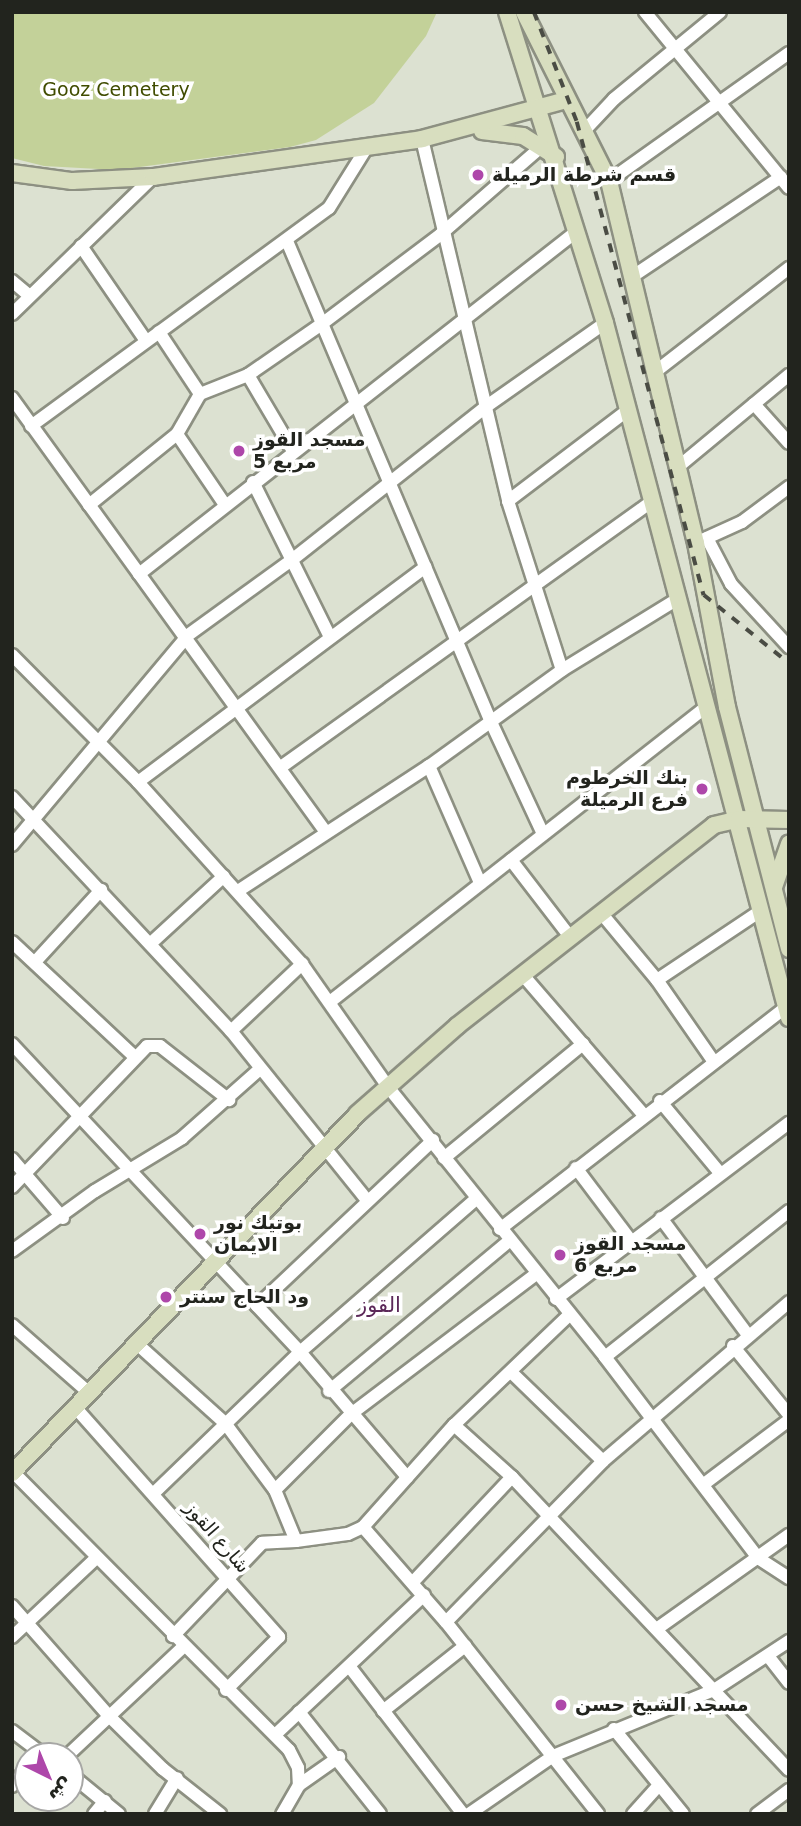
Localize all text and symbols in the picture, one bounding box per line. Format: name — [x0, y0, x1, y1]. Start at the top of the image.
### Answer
park label: Gooz Cemetery — [42, 79, 190, 101]
place label: قسم شرطة الرميلة — [492, 164, 676, 186]
marker: قسم شرطة الرميلة — [470, 167, 486, 183]
place label: مسجد القوز مربع 5 — [253, 429, 366, 473]
marker: مسجد القوز مربع 5 — [231, 443, 247, 459]
place label: بنك الخرطوم فرع الرميلة — [566, 767, 688, 811]
marker: بنك الخرطوم فرع الرميلة — [694, 781, 710, 797]
place label: بوتيك نور الايمان — [214, 1212, 302, 1256]
marker: بوتيك نور الايمان — [192, 1226, 208, 1242]
place label: مسجد القوز مربع 6 — [574, 1233, 687, 1277]
marker: مسجد القوز مربع 6 — [552, 1247, 568, 1263]
place label: ود الحاج سنتر — [180, 1286, 309, 1308]
marker: ود الحاج سنتر — [158, 1289, 174, 1305]
district label: القوز — [357, 1292, 401, 1318]
street label: شارع القوز — [180, 1496, 254, 1578]
place label: مسجد الشيخ حسن — [575, 1694, 749, 1716]
marker: مسجد الشيخ حسن — [553, 1697, 569, 1713]
north arrow — [14, 1742, 84, 1812]
text: ش — [45, 1774, 79, 1808]

